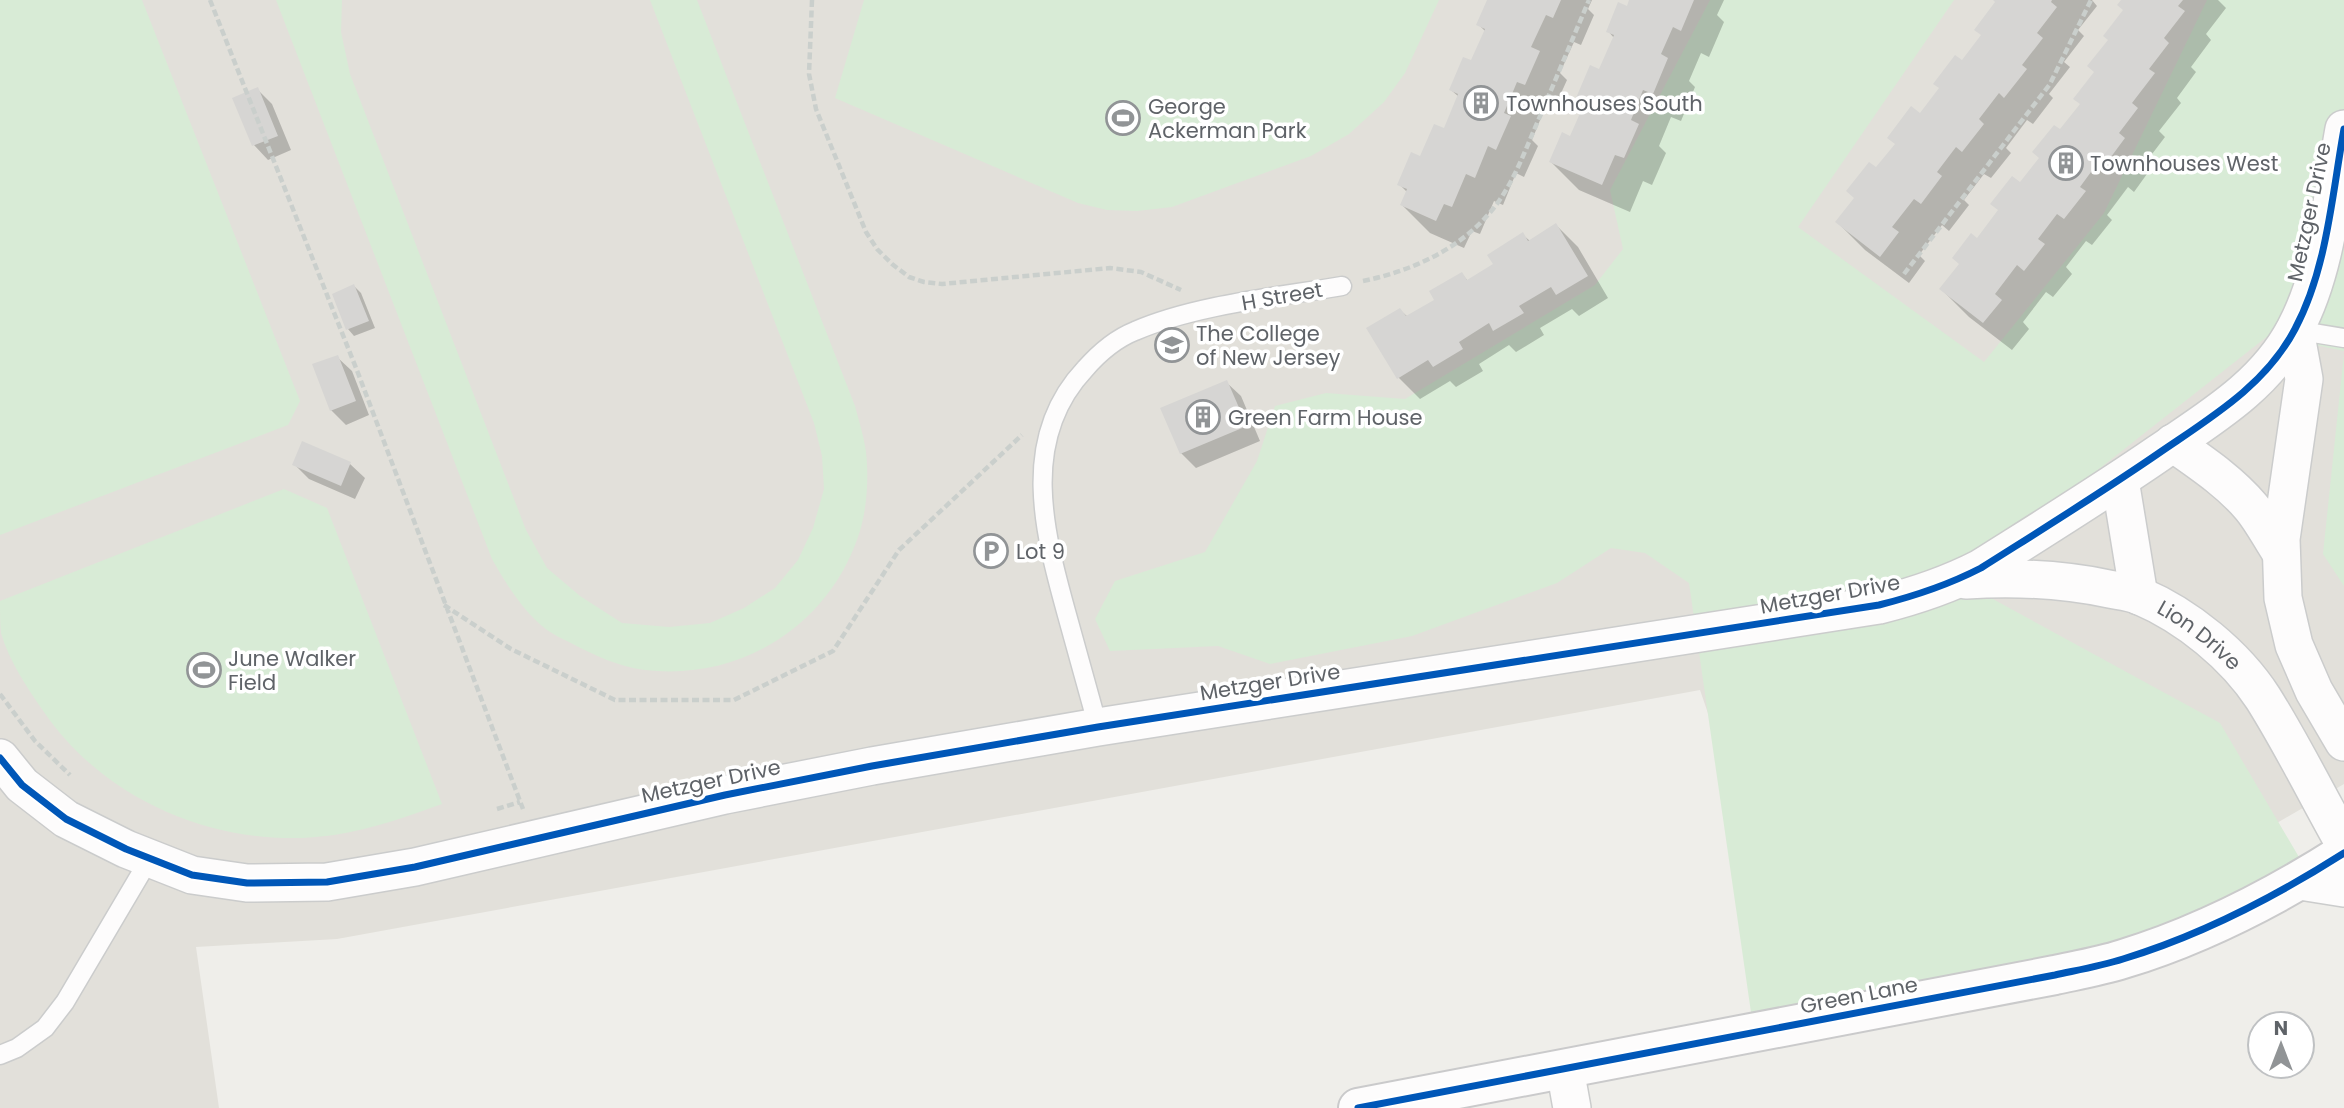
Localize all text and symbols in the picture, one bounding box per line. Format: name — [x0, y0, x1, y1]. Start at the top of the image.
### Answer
building icon: Townhouses South — [1462, 84, 1500, 122]
place label: Townhouses South — [1506, 89, 1703, 118]
place label: George Ackerman Park — [1148, 92, 1307, 145]
sports icon: George Ackerman Park — [1104, 99, 1142, 137]
street label: Metzger Drive — [2280, 140, 2338, 284]
building icon: Townhouses West — [2047, 144, 2085, 182]
place label: Townhouses West — [2090, 149, 2278, 178]
street label: H Street — [1239, 275, 1325, 317]
place label: The College of New Jersey — [1196, 319, 1341, 372]
school or university icon: The College of New Jersey — [1153, 326, 1191, 364]
building icon: Green Farm House — [1184, 398, 1222, 436]
place label: Green Farm House — [1228, 403, 1423, 432]
parking icon: Lot 9 — [972, 532, 1010, 570]
place label: Lot 9 — [1016, 537, 1065, 566]
street label: Metzger Drive — [1758, 567, 1902, 621]
street label: Lion Drive — [2153, 593, 2248, 676]
place label: June Walker Field — [228, 644, 356, 697]
sports icon: June Walker Field — [185, 651, 223, 689]
street label: Metzger Drive — [1198, 657, 1342, 707]
street label: Metzger Drive — [639, 752, 783, 810]
street label: Green Lane — [1798, 969, 1920, 1021]
north arrow — [2246, 1010, 2316, 1080]
text: N — [2274, 1015, 2288, 1042]

